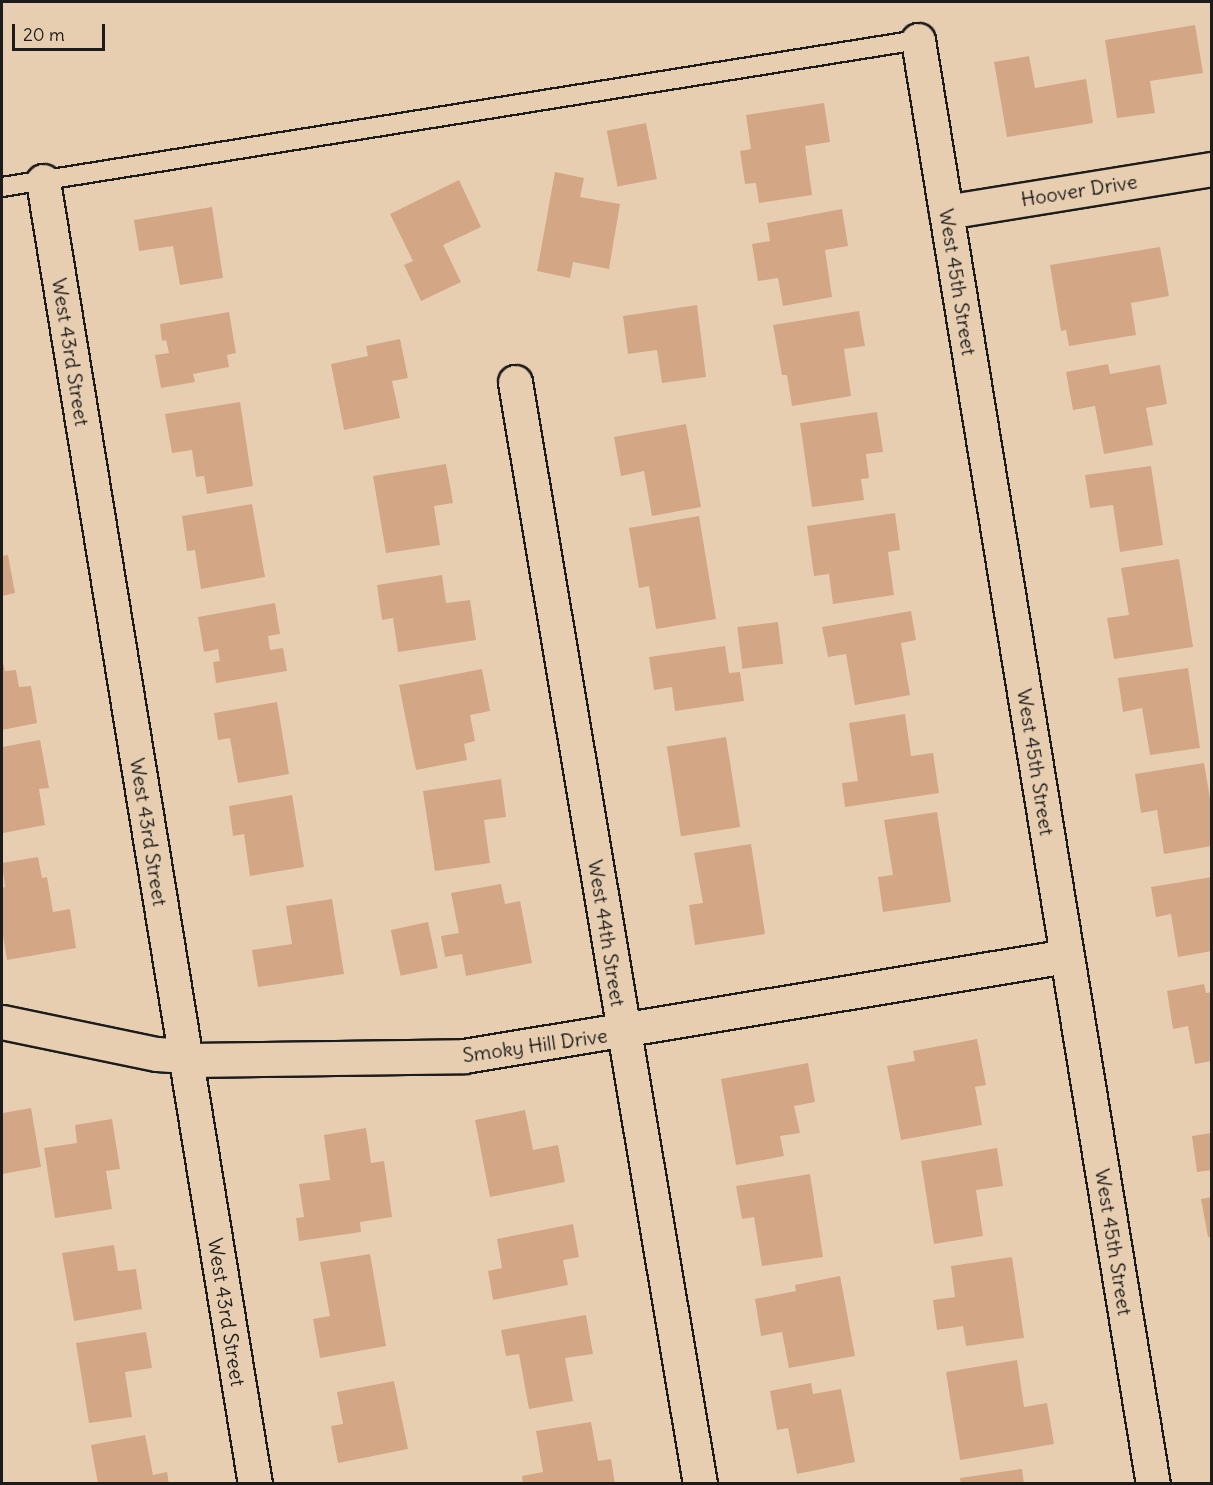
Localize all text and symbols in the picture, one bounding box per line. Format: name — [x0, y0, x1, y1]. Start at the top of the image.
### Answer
scale bar — [15, 12, 108, 50]
text: 20 m — [23, 23, 65, 46]
street label: Hoover Drive — [1019, 169, 1139, 211]
street label: West 45th Street — [935, 207, 981, 357]
street label: West 43rd Street — [47, 276, 95, 428]
street label: West 45th Street — [1013, 687, 1059, 837]
street label: West 43rd Street — [125, 756, 173, 908]
street label: West 44th Street — [584, 858, 630, 1008]
street label: Smoky Hill Drive — [461, 1023, 609, 1067]
street label: West 45th Street — [1091, 1167, 1137, 1317]
street label: West 43rd Street — [203, 1236, 251, 1388]

